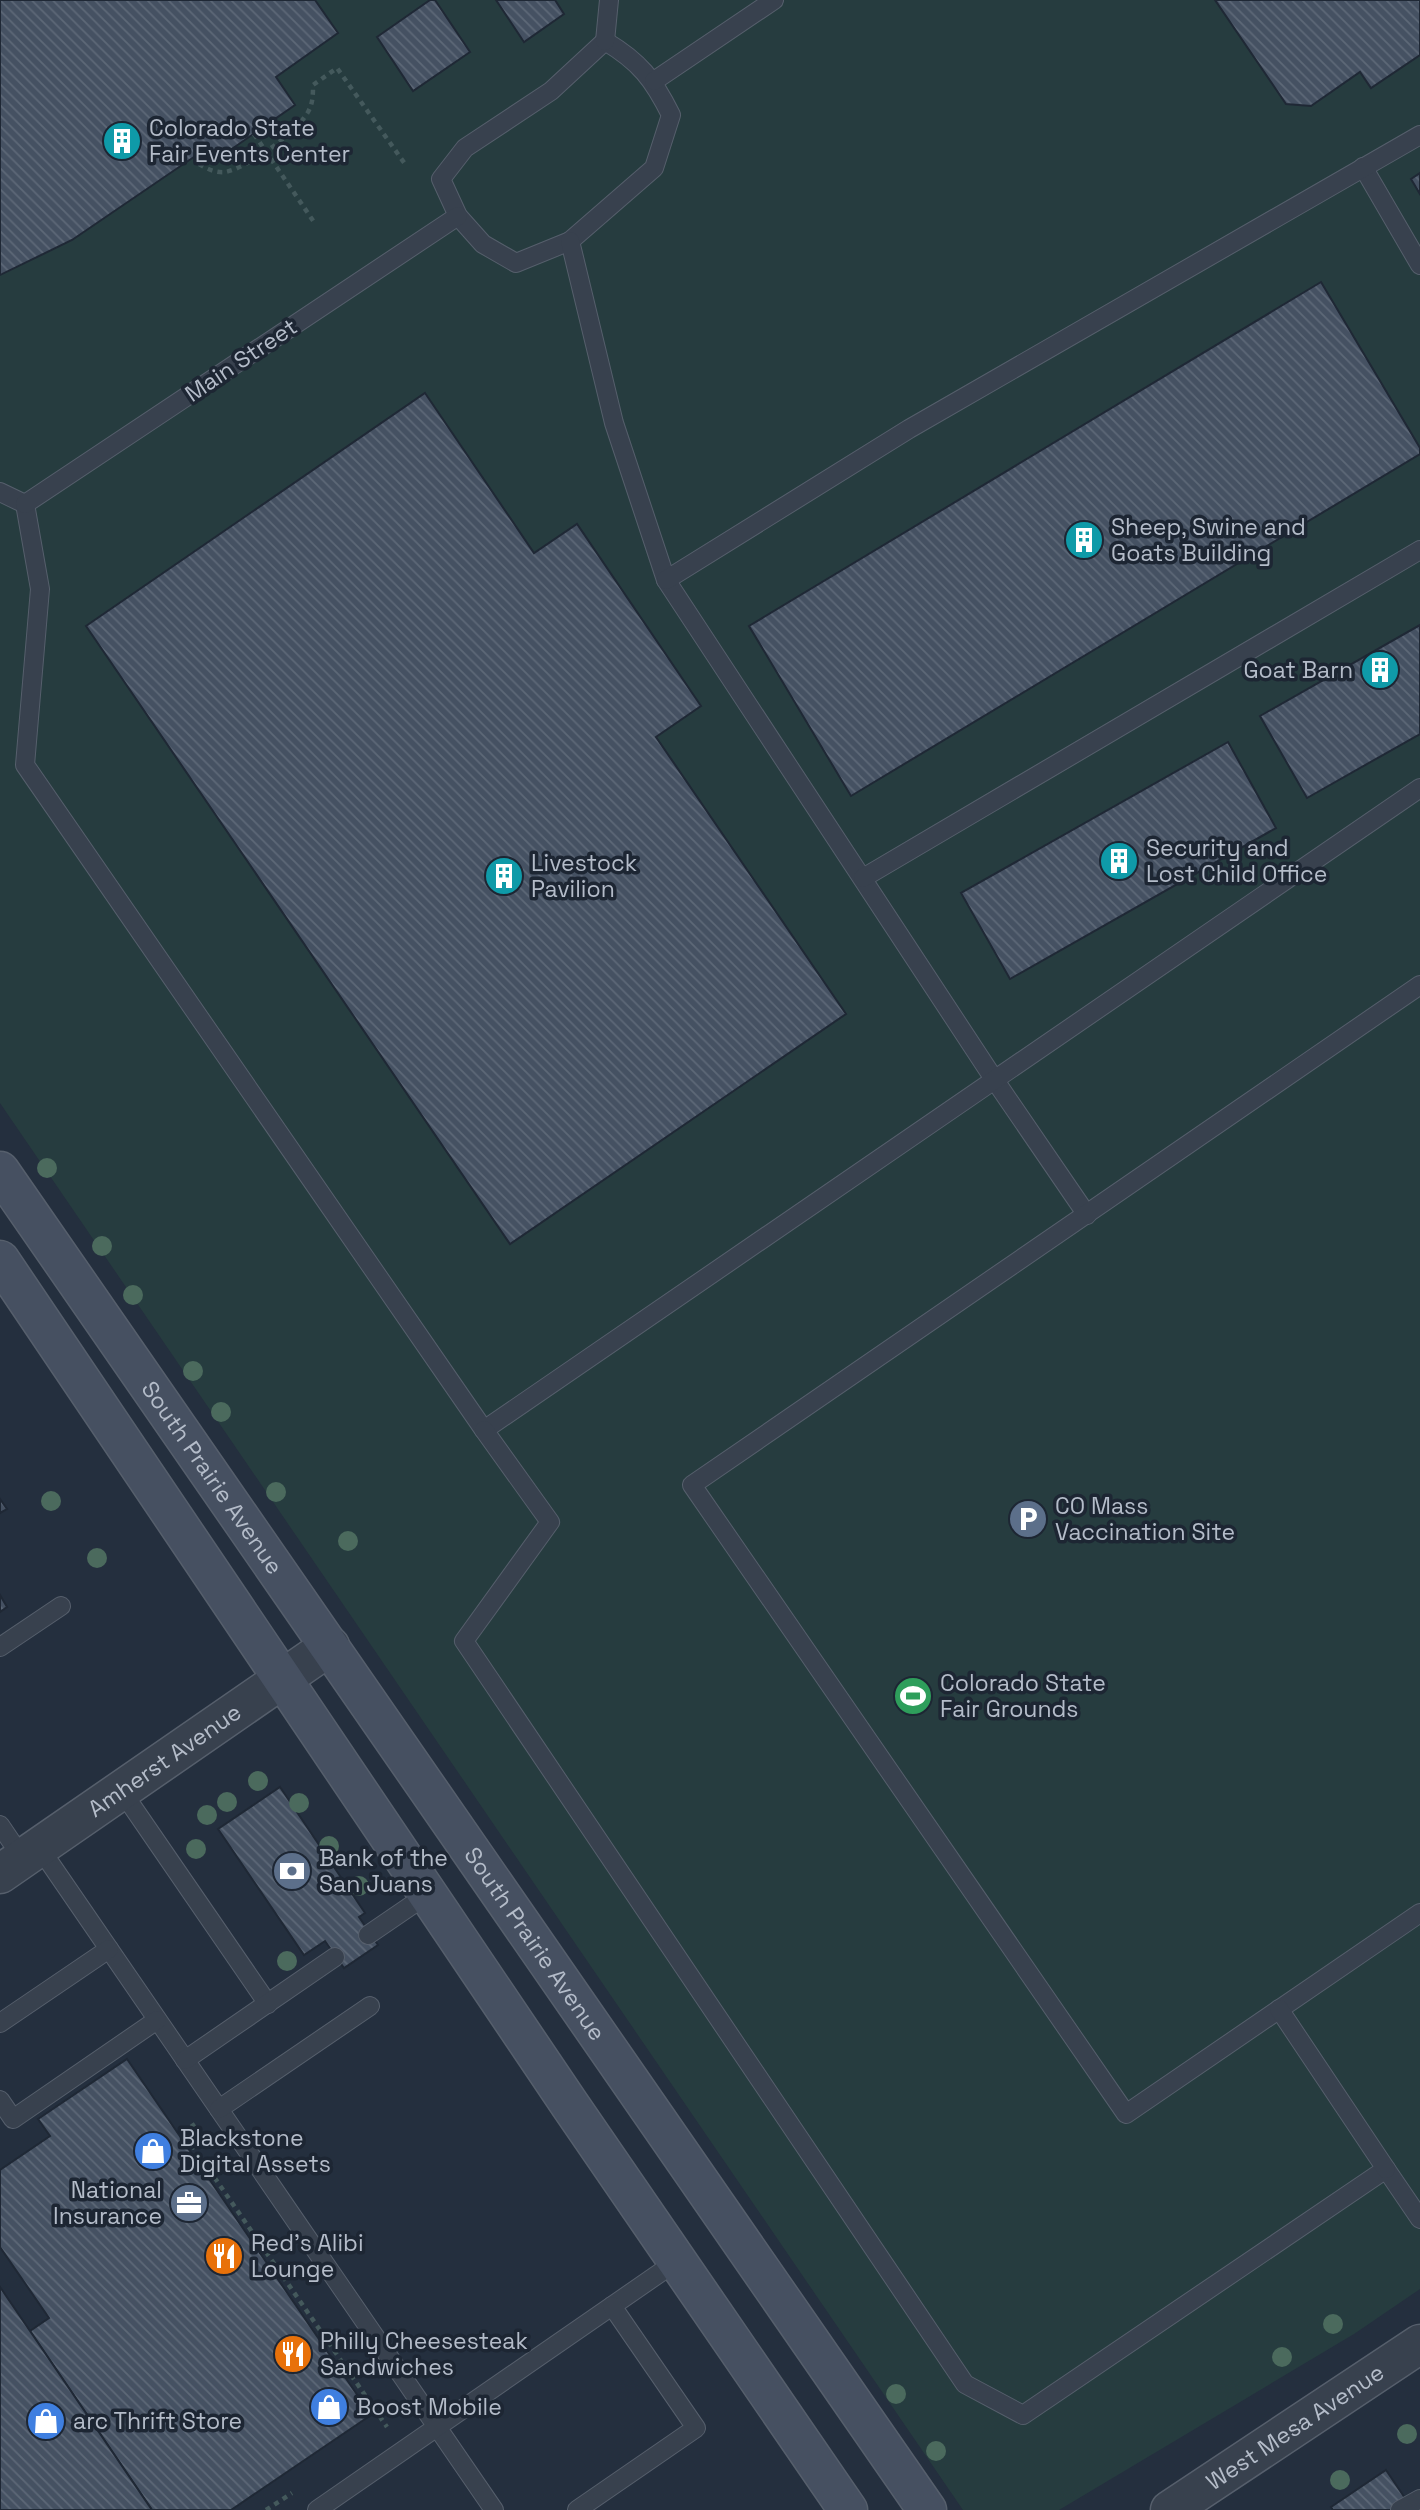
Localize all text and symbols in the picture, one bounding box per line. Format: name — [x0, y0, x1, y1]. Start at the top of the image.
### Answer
place label: Colorado State Fair Events Center — [149, 113, 350, 169]
building icon: Colorado State Fair Events Center — [101, 120, 143, 162]
street label: Main Street — [179, 311, 303, 409]
place label: Sheep, Swine and Goats Building — [1111, 512, 1306, 568]
building icon: Sheep, Swine and Goats Building — [1063, 519, 1105, 561]
building icon: Goat Barn — [1359, 649, 1401, 691]
place label: Goat Barn — [1243, 655, 1353, 685]
place label: Security and Lost Child Office — [1146, 833, 1327, 889]
building icon: Security and Lost Child Office — [1098, 840, 1140, 882]
place label: Livestock Pavilion — [531, 848, 637, 904]
building icon: Livestock Pavilion — [483, 855, 525, 897]
street label: South Prairie Avenue — [135, 1375, 290, 1580]
place label: CO Mass Vaccination Site — [1055, 1491, 1235, 1547]
parking icon: CO Mass Vaccination Site — [1007, 1498, 1049, 1540]
place label: Colorado State Fair Grounds — [940, 1668, 1106, 1724]
sports icon: Colorado State Fair Grounds — [892, 1675, 934, 1717]
street label: Amherst Avenue — [82, 1697, 247, 1824]
street label: South Prairie Avenue — [458, 1841, 613, 2046]
place label: Bank of the San Juans — [319, 1843, 448, 1899]
bank icon: Bank of the San Juans — [271, 1850, 313, 1892]
place label: Blackstone Digital Assets — [180, 2123, 331, 2179]
shop icon: Blackstone Digital Assets — [132, 2130, 174, 2172]
place label: National Insurance — [53, 2175, 162, 2231]
office icon: National Insurance — [168, 2182, 210, 2224]
place label: Red's Alibi Lounge — [251, 2228, 364, 2284]
restaurant icon: Red's Alibi Lounge — [203, 2235, 245, 2277]
place label: Philly Cheesesteak Sandwiches — [320, 2326, 528, 2382]
restaurant icon: Philly Cheesesteak Sandwiches — [272, 2333, 314, 2375]
street label: West Mesa Avenue — [1200, 2357, 1390, 2497]
shop icon: Boost Mobile — [308, 2386, 350, 2428]
place label: Boost Mobile — [356, 2392, 502, 2422]
shop icon: arc Thrift Store — [25, 2400, 67, 2442]
place label: arc Thrift Store — [73, 2406, 242, 2436]

